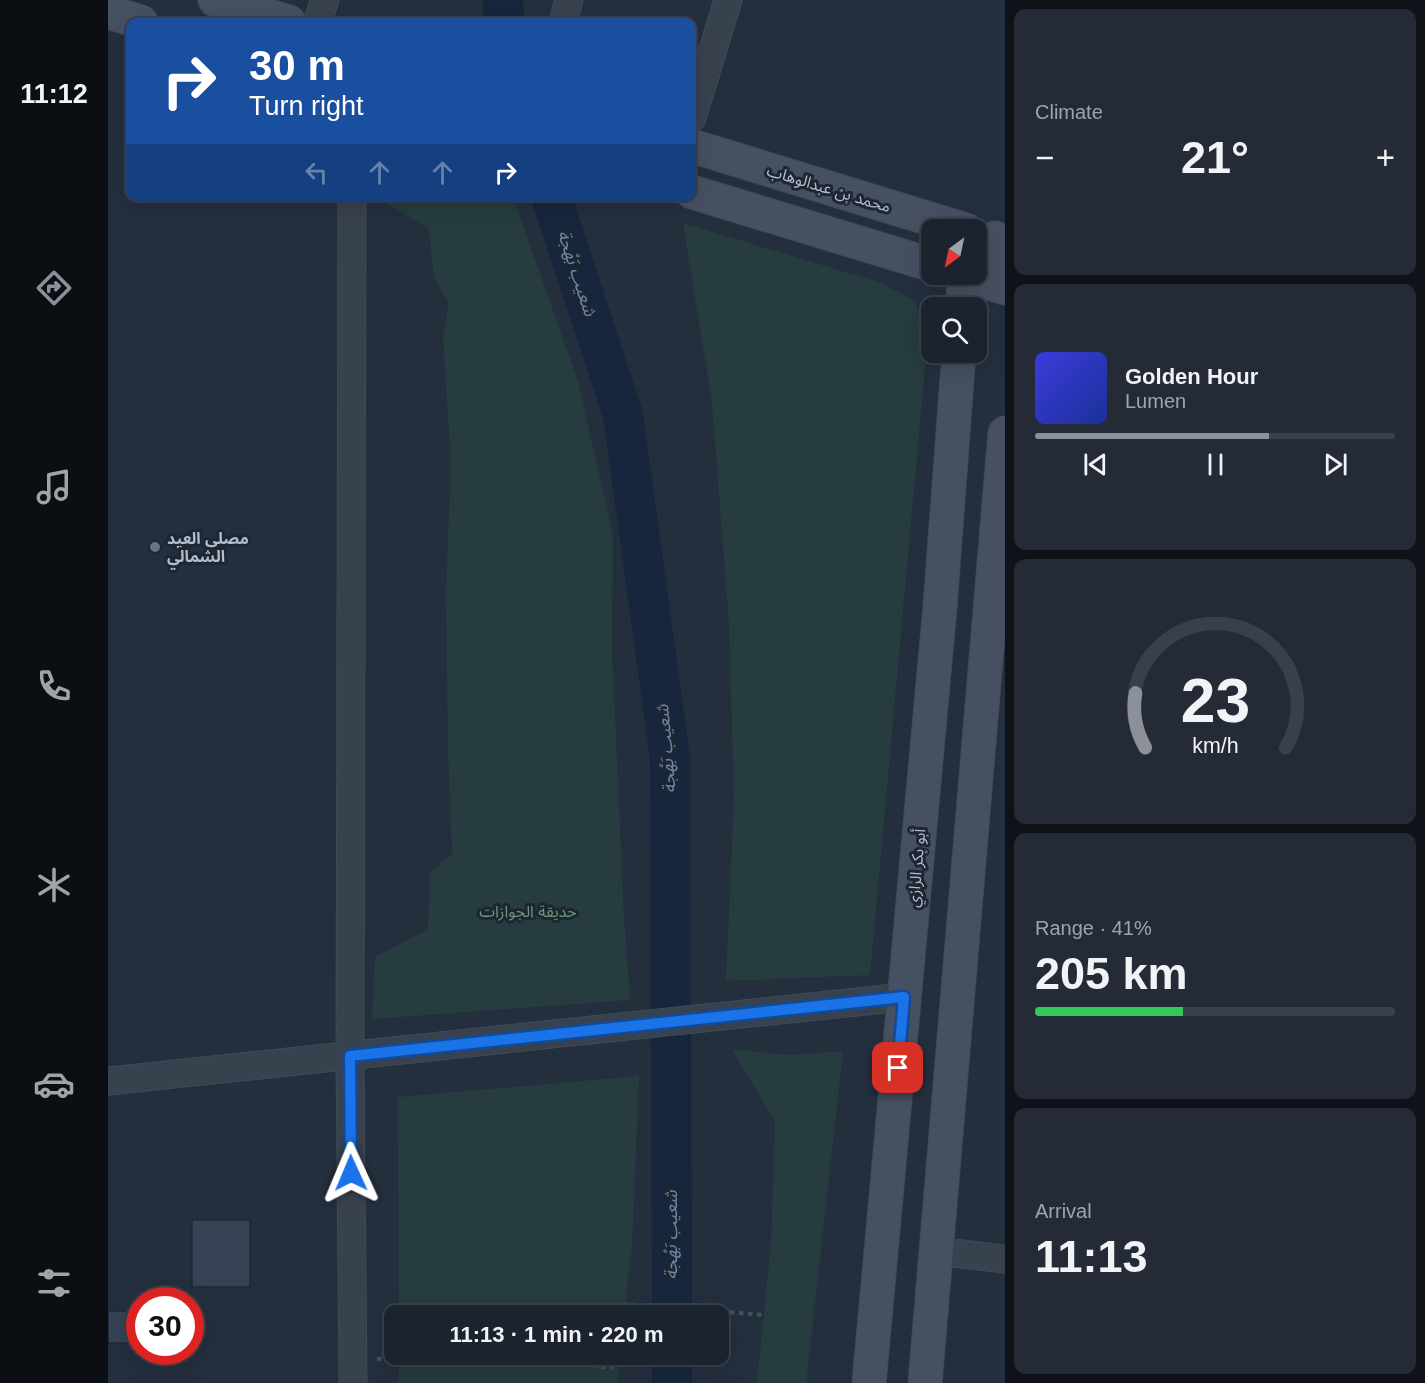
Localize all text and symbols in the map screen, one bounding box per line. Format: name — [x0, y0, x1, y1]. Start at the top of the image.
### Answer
icon: right — [150, 42, 228, 120]
text: 30 m — [249, 42, 345, 89]
text: 11:12 — [20, 79, 88, 109]
text: Turn right — [249, 91, 364, 121]
text: Climate — [1035, 101, 1103, 123]
text: 21° — [1181, 132, 1249, 183]
text: − — [1035, 139, 1054, 176]
text: + — [1376, 139, 1395, 176]
icon: left — [300, 156, 333, 189]
icon: ahead — [363, 156, 396, 189]
icon: ahead — [426, 156, 459, 189]
icon: right — [489, 156, 522, 189]
street label: محمد بن عبدالوهاب — [765, 162, 893, 216]
north arrow — [921, 219, 987, 285]
map controls — [921, 219, 987, 363]
water label: شعيب بَهْجة — [553, 228, 601, 319]
icon: directions — [33, 267, 75, 309]
button: search — [921, 297, 987, 363]
text: Golden Hour — [1125, 364, 1258, 389]
text: Lumen — [1125, 390, 1186, 412]
icon: previous — [1079, 448, 1112, 481]
icon: pause — [1199, 448, 1232, 481]
icon: next — [1319, 448, 1352, 481]
icon: music — [33, 466, 75, 508]
place label: مصلى العيد الشمالي — [167, 530, 249, 570]
marker: مصلى العيد الشمالي — [148, 540, 162, 554]
icon: phone — [33, 665, 75, 707]
text: 23 — [1180, 667, 1250, 736]
water label: شعيب بَهْجة — [652, 703, 680, 794]
text: km/h — [1192, 735, 1238, 759]
street label: أبو بكر الرازي — [904, 828, 932, 908]
icon: climate — [33, 864, 75, 906]
park label: حديقة الجوازات — [479, 903, 577, 921]
text: Range · 41% — [1035, 917, 1152, 939]
text: 205 km — [1035, 948, 1188, 999]
pin — [872, 1042, 923, 1093]
icon: arrive — [881, 1051, 914, 1084]
icon: car — [33, 1063, 75, 1105]
position arrow — [319, 1141, 383, 1205]
water label: شعيب بَهْجة — [661, 1190, 681, 1280]
text: Arrival — [1035, 1200, 1092, 1222]
text: 11:13 — [1035, 1231, 1148, 1282]
icon: filters — [33, 1262, 75, 1304]
speed limit sign: 30 — [126, 1287, 204, 1365]
text: 11:13 · 1 min · 220 m — [450, 1322, 664, 1347]

